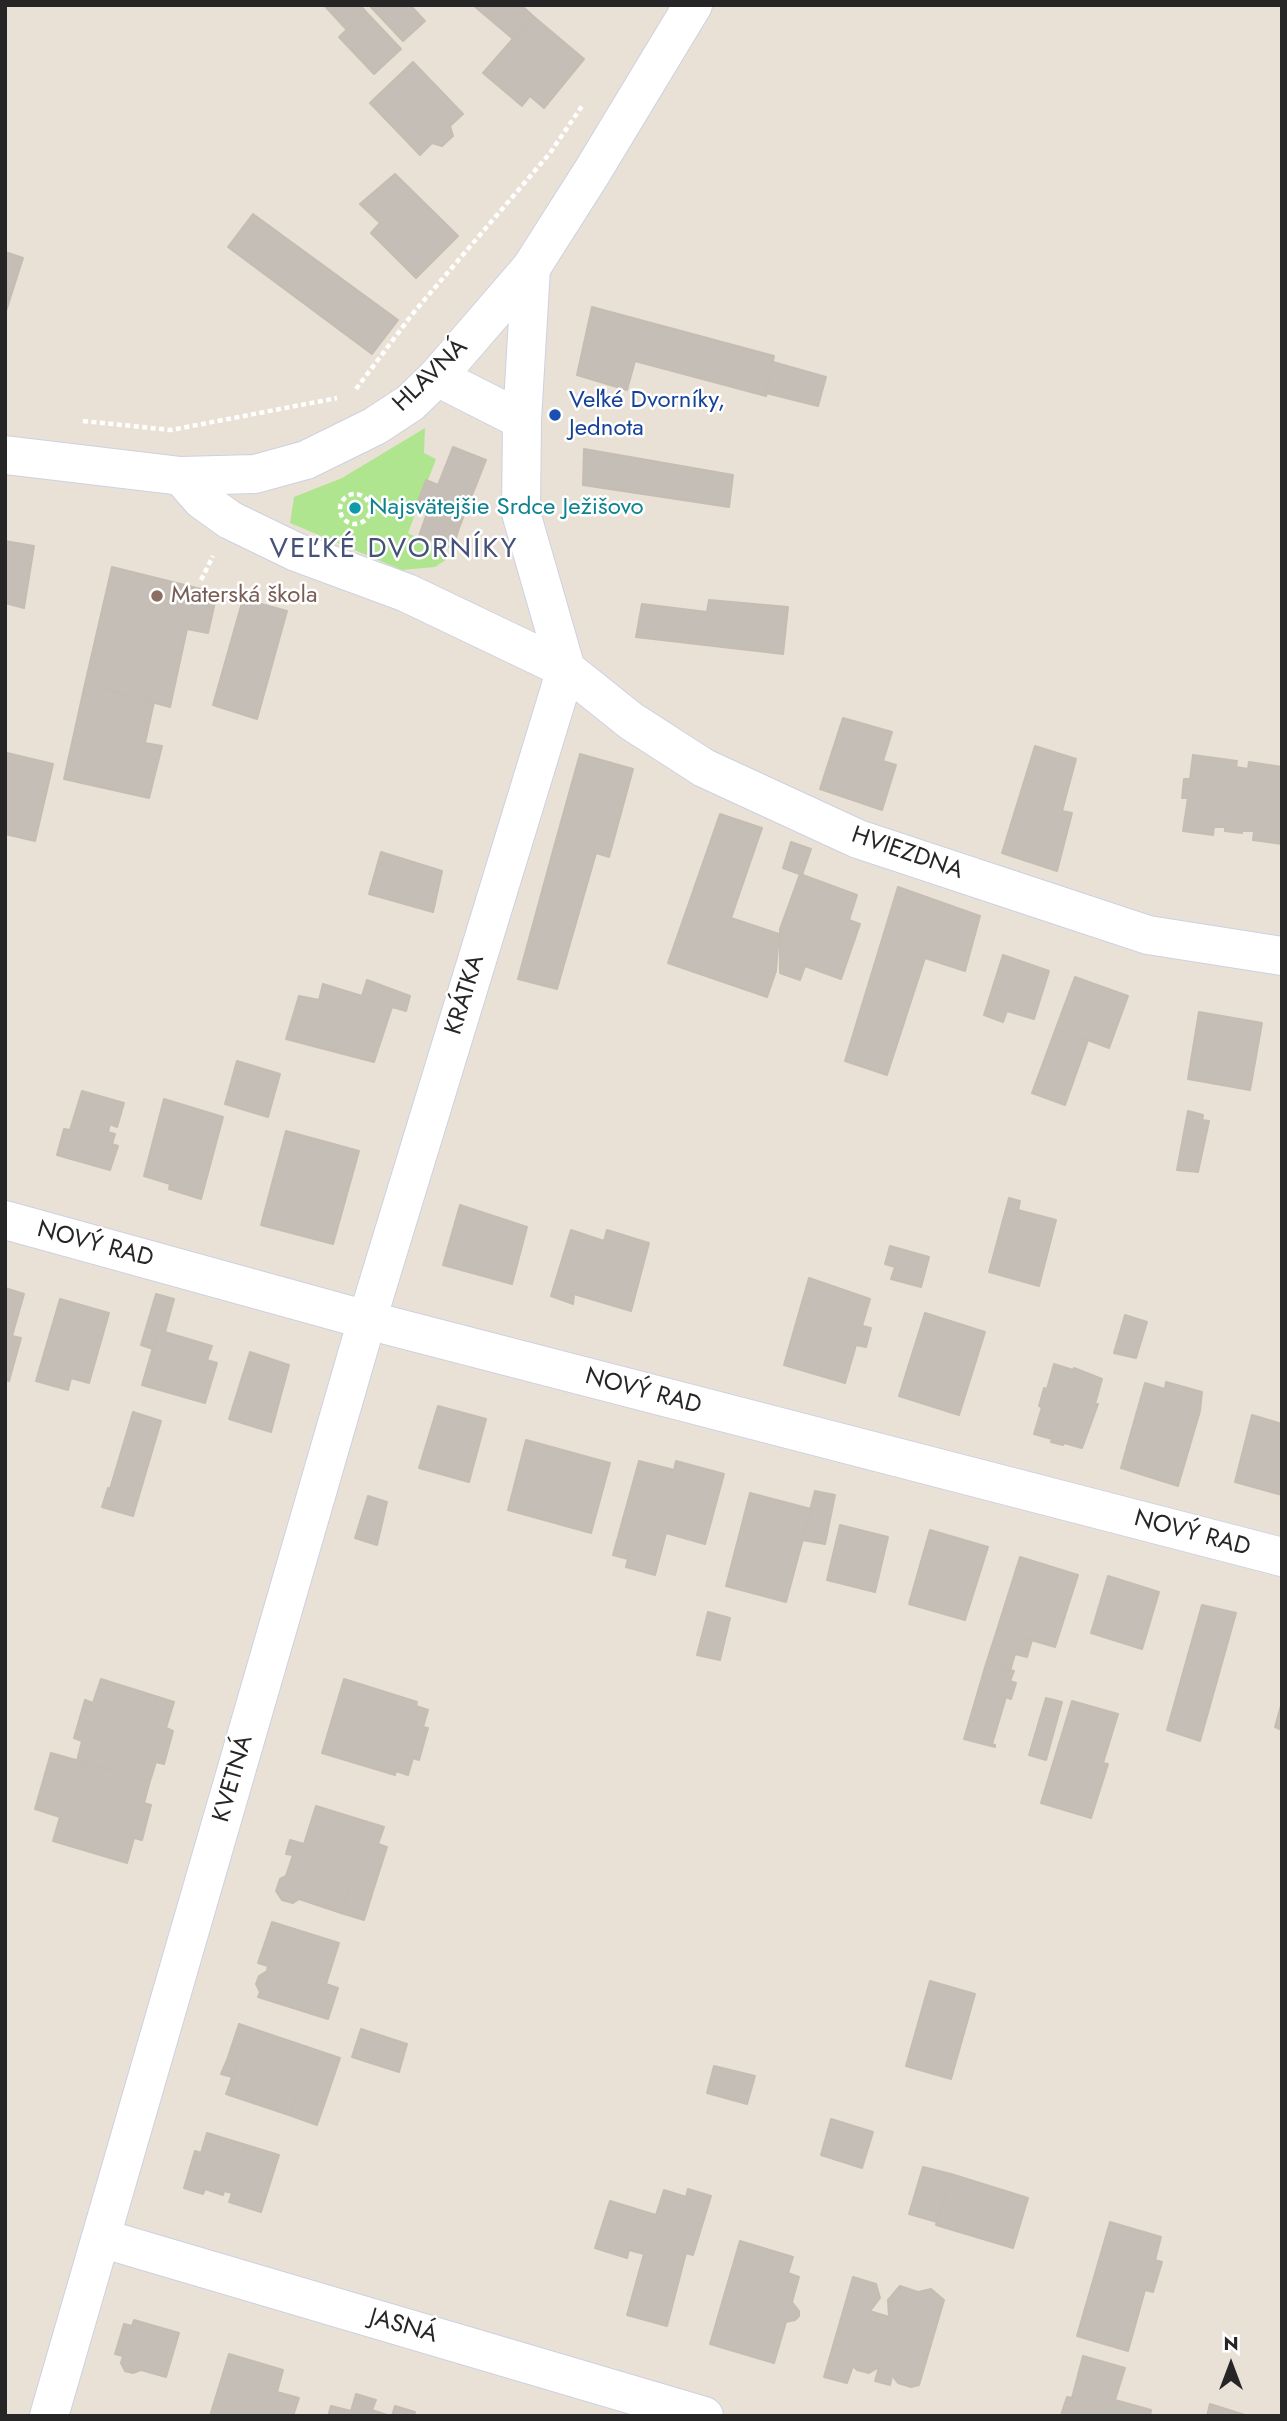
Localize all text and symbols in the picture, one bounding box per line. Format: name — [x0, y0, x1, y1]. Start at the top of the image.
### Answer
street label: HLAVNÁ — [388, 334, 474, 418]
place label: Veľké Dvorníky, Jednota — [569, 387, 725, 443]
marker: Veľké Dvorníky, Jednota — [547, 407, 563, 423]
place label: Najsvätejšie Srdce Ježišovo — [369, 494, 644, 522]
marker: Najsvätejšie Srdce Ježišovo — [347, 500, 363, 516]
district label: VEĽKÉ DVORNÍKY — [271, 533, 517, 567]
place label: Materská škola — [171, 582, 317, 610]
marker: Materská škola — [149, 588, 165, 604]
street label: HVIEZDNA — [848, 822, 966, 886]
street label: KRÁTKA — [440, 952, 492, 1038]
street label: NOVÝ RAD — [34, 1216, 156, 1274]
street label: NOVÝ RAD — [582, 1363, 704, 1421]
street label: NOVÝ RAD — [1131, 1505, 1253, 1563]
street label: KVETNÁ — [208, 1732, 260, 1826]
street label: JASNÁ — [366, 2304, 440, 2350]
north arrow — [1196, 2330, 1266, 2400]
text: N — [1223, 2330, 1239, 2357]

